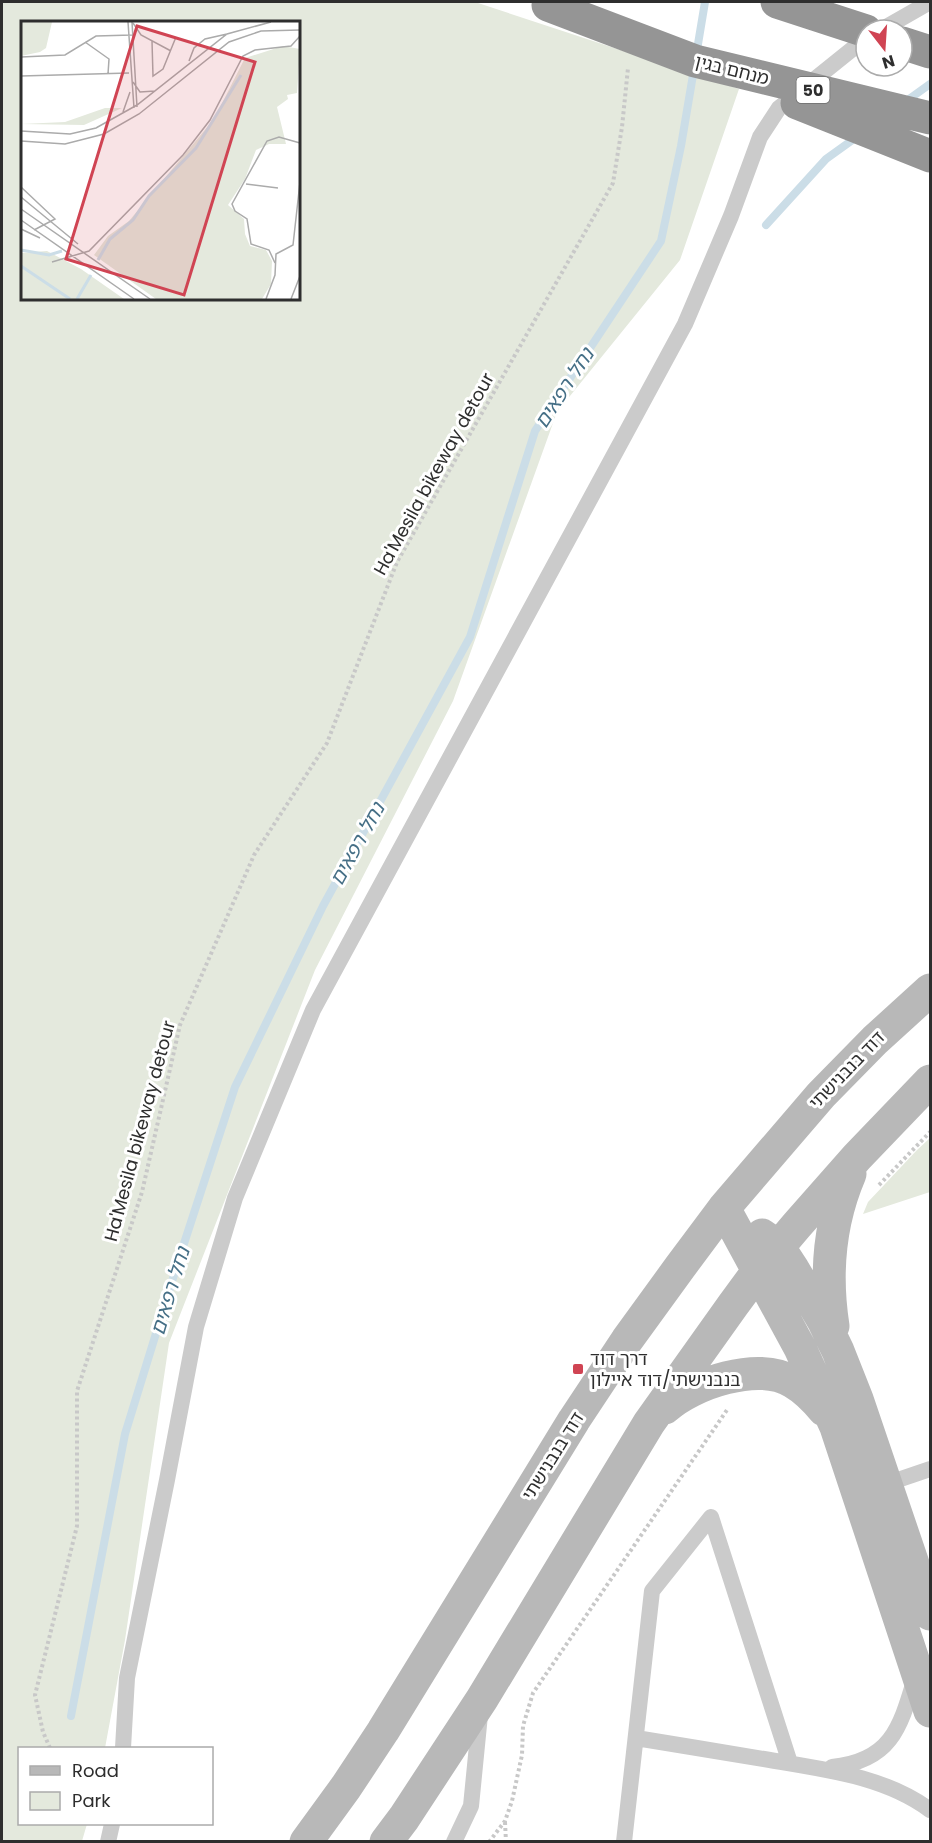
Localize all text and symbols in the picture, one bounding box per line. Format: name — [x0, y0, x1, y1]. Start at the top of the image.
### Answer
north arrow — [854, 18, 914, 78]
inset map — [21, 21, 300, 300]
street label: מנחם בגין — [693, 48, 772, 91]
text: N — [879, 49, 897, 75]
road number: 50 — [796, 77, 830, 103]
water label: נחל רפאים — [528, 341, 601, 434]
street label: Ha'Mesila bikeway detour — [367, 368, 500, 579]
water label: נחל רפאים — [323, 796, 392, 890]
street label: Ha'Mesila bikeway detour — [98, 1017, 181, 1244]
street label: דוד בנבנישתי — [803, 1025, 890, 1114]
water label: נחל רפאים — [143, 1242, 197, 1338]
place label: דרך דוד בנבנישתי/דוד איילון — [590, 1346, 741, 1392]
marker: דרך דוד בנבנישתי/דוד איילון — [571, 1362, 585, 1376]
street label: דוד בנבנישתי — [516, 1407, 590, 1505]
legend — [18, 1747, 213, 1825]
text: Road — [72, 1758, 119, 1783]
text: Park — [72, 1788, 111, 1813]

